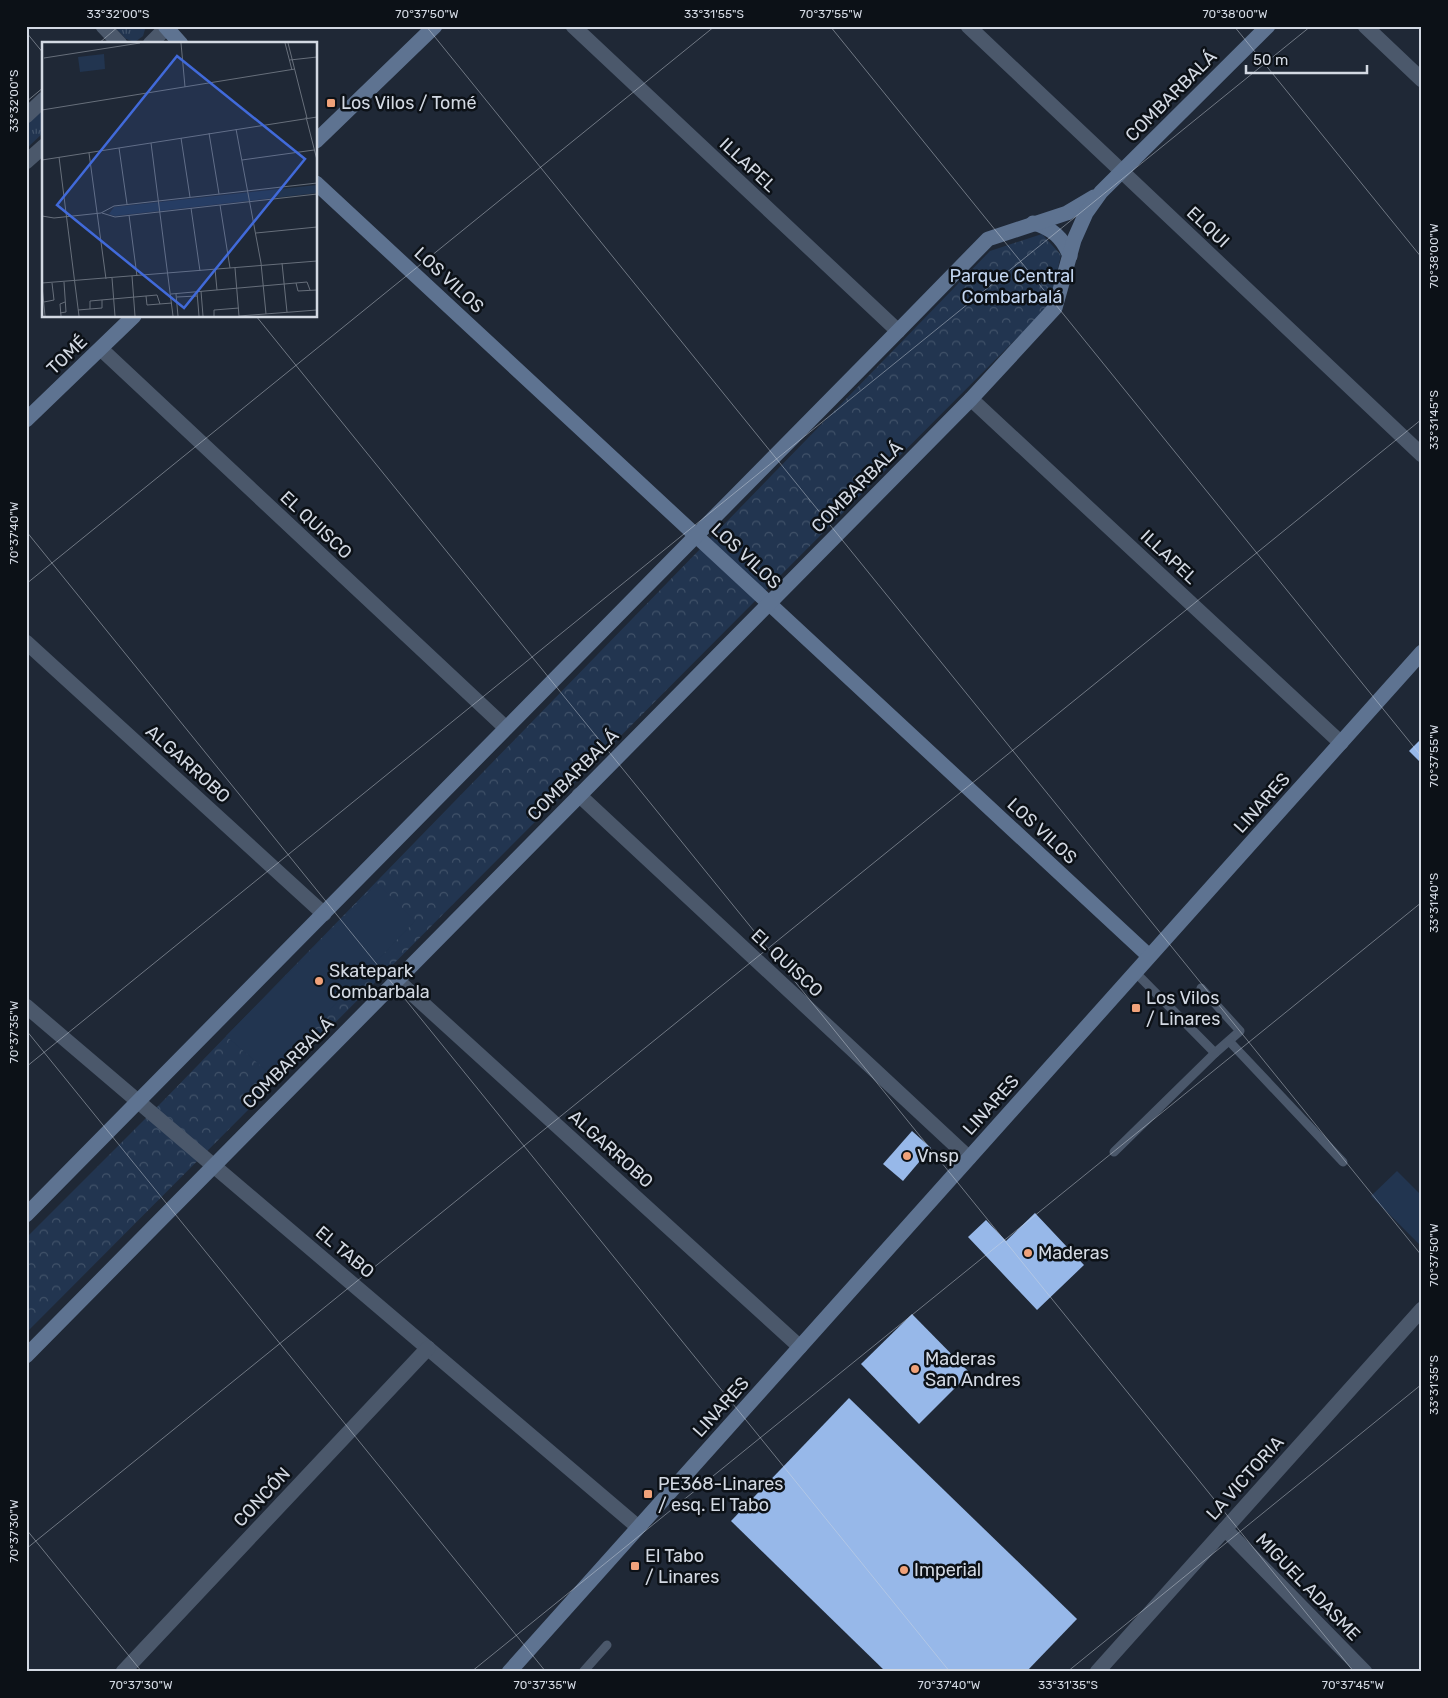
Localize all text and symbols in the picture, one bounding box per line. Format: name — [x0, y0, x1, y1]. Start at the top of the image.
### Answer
text: 33°32'00"S — [86, 7, 150, 21]
text: 70°37'50"W — [395, 7, 459, 21]
text: 33°31'55"S — [684, 7, 744, 21]
text: 70°37'55"W — [800, 7, 863, 21]
text: 70°38'00"W — [1202, 7, 1268, 21]
inset map — [42, 42, 318, 318]
scale bar — [1246, 42, 1367, 74]
street label: COMBARBALÁ — [1121, 46, 1221, 146]
text: 50 m — [1253, 51, 1288, 69]
text: 33°32'00"S — [7, 69, 21, 133]
place label: Los Vilos / Tomé — [341, 92, 477, 114]
marker: Los Vilos / Tomé — [325, 97, 337, 109]
street label: ILLAPEL — [715, 133, 781, 197]
street label: ELQUI — [1182, 202, 1234, 252]
text: 70°38'00"W — [1427, 223, 1441, 289]
street label: LOS VILOS — [410, 242, 488, 318]
park label: Parque Central Combarbalá — [950, 265, 1074, 308]
street label: TOMÉ — [42, 331, 92, 379]
text: 33°31'45"S — [1427, 390, 1441, 450]
street label: COMBARBALÁ — [807, 437, 907, 537]
street label: EL QUISCO — [276, 486, 356, 564]
text: 70°37'40"W — [7, 501, 21, 564]
street label: LOS VILOS — [707, 518, 785, 594]
street label: ILLAPEL — [1136, 525, 1202, 589]
street label: ALGARROBO — [141, 720, 235, 808]
text: 70°37'55"W — [1427, 724, 1441, 787]
street label: COMBARBALÁ — [523, 725, 623, 825]
street label: LINARES — [1229, 768, 1295, 838]
street label: LOS VILOS — [1003, 793, 1081, 869]
text: 33°31'40"S — [1427, 873, 1441, 933]
street label: EL QUISCO — [747, 924, 827, 1002]
place label: Skatepark Combarbala — [329, 960, 430, 1003]
marker: Skatepark Combarbala — [313, 975, 325, 987]
place label: Los Vilos / Linares — [1146, 987, 1220, 1030]
text: 70°37'35"W — [7, 1000, 21, 1063]
marker: Los Vilos / Linares — [1130, 1002, 1142, 1014]
street label: COMBARBALÁ — [238, 1013, 338, 1113]
street label: LINARES — [958, 1070, 1024, 1140]
street label: ALGARROBO — [564, 1105, 658, 1193]
place label: Vnsp — [917, 1145, 959, 1167]
marker: Vnsp — [901, 1150, 913, 1162]
street label: EL TABO — [311, 1221, 379, 1283]
text: 70°37'50"W — [1427, 1223, 1441, 1287]
place label: Maderas — [1038, 1242, 1109, 1264]
marker: Maderas — [1022, 1247, 1034, 1259]
place label: Maderas San Andres — [925, 1348, 1021, 1391]
text: 33°31'35"S — [1427, 1355, 1441, 1415]
marker: Maderas San Andres — [909, 1363, 921, 1375]
street label: LINARES — [688, 1372, 754, 1442]
street label: LA VICTORIA — [1202, 1431, 1288, 1525]
street label: CONCÓN — [229, 1463, 295, 1531]
place label: PE368-Linares / esq. El Tabo — [658, 1473, 783, 1516]
marker: PE368-Linares / esq. El Tabo — [642, 1488, 654, 1500]
text: 70°37'30"W — [7, 1499, 21, 1563]
street label: MIGUEL ADASME — [1251, 1529, 1365, 1645]
place label: El Tabo / Linares — [645, 1545, 719, 1588]
place label: Imperial — [914, 1559, 981, 1581]
marker: El Tabo / Linares — [629, 1560, 641, 1572]
marker: Imperial — [898, 1564, 910, 1576]
text: 70°37'30"W — [109, 1678, 173, 1692]
text: 70°37'35"W — [514, 1678, 577, 1692]
text: 70°37'40"W — [918, 1678, 981, 1692]
text: 33°31'35"S — [1038, 1678, 1098, 1692]
text: 70°37'45"W — [1322, 1678, 1385, 1692]

